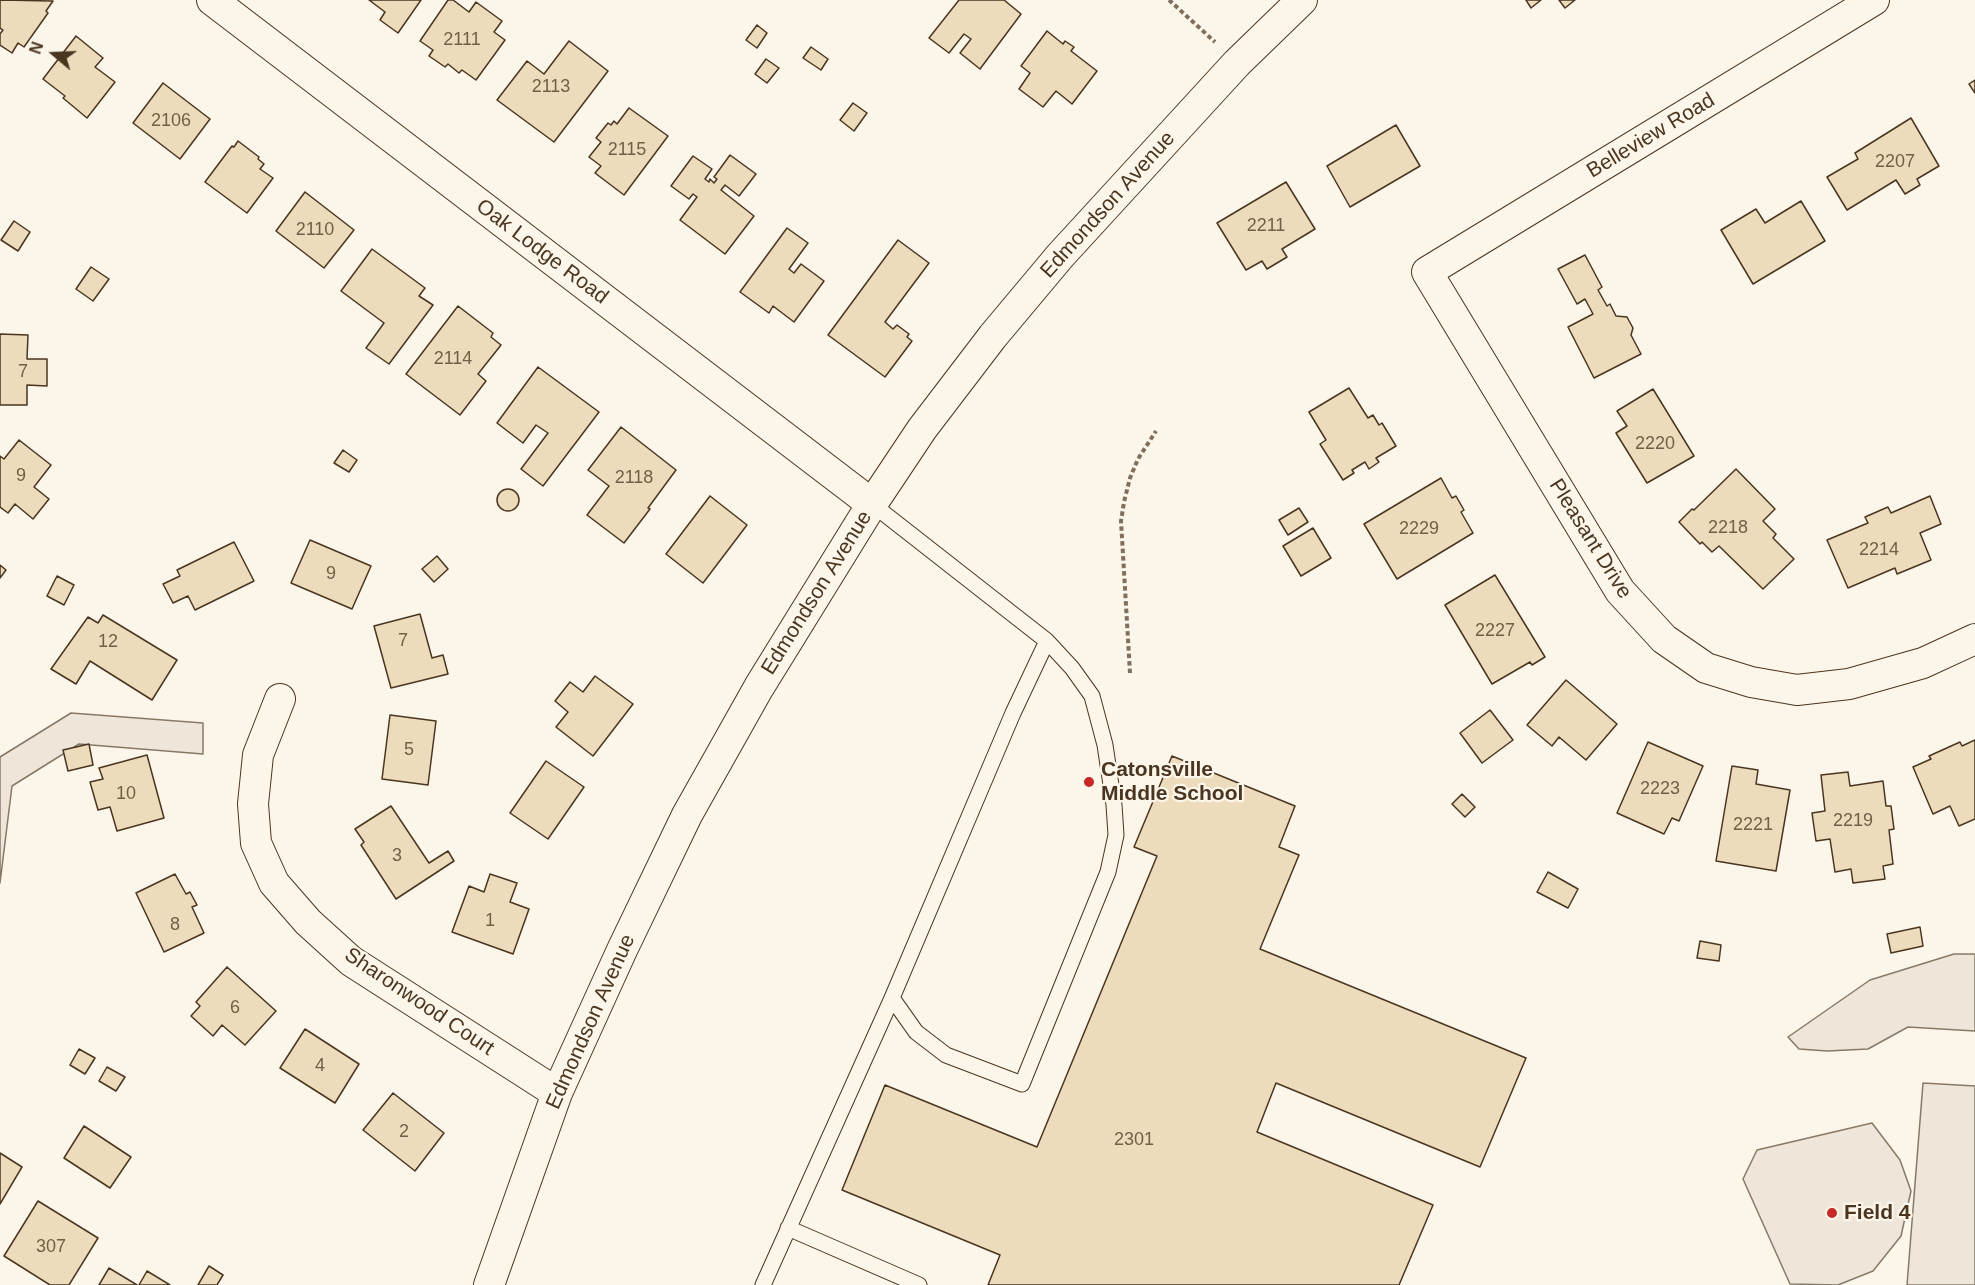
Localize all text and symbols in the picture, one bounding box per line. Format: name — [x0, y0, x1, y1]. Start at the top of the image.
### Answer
north arrow — [24, 24, 84, 84]
house number: 2111 — [443, 29, 481, 51]
text: N — [27, 40, 46, 56]
house number: 2113 — [532, 76, 570, 98]
street label: Belleview Road — [1582, 88, 1720, 184]
house number: 2106 — [151, 110, 191, 132]
street label: Edmondson Avenue — [1035, 126, 1181, 284]
house number: 2115 — [608, 139, 646, 161]
house number: 2207 — [1875, 151, 1915, 173]
street label: Oak Lodge Road — [471, 194, 613, 310]
house number: 2211 — [1247, 215, 1285, 237]
house number: 2110 — [296, 219, 334, 241]
house number: 2114 — [434, 348, 472, 370]
house number: 7 — [18, 361, 28, 383]
house number: 2220 — [1635, 433, 1675, 455]
house number: 9 — [16, 465, 26, 487]
house number: 2118 — [615, 467, 653, 489]
street label: Pleasant Drive — [1543, 474, 1637, 604]
street label: Edmondson Avenue — [756, 506, 878, 680]
house number: 2218 — [1708, 517, 1748, 539]
house number: 2229 — [1399, 518, 1439, 540]
house number: 2214 — [1859, 539, 1899, 561]
house number: 9 — [326, 563, 336, 585]
house number: 2227 — [1475, 620, 1515, 642]
house number: 7 — [398, 630, 408, 652]
house number: 12 — [98, 631, 118, 653]
house number: 5 — [404, 739, 414, 761]
place label: Catonsville Middle School — [1101, 757, 1243, 807]
marker: Catonsville Middle School — [1082, 775, 1096, 789]
house number: 2223 — [1640, 778, 1680, 800]
house number: 10 — [116, 783, 136, 805]
house number: 2219 — [1833, 810, 1873, 832]
house number: 2221 — [1733, 814, 1773, 836]
house number: 3 — [392, 845, 402, 867]
house number: 1 — [485, 910, 495, 932]
house number: 8 — [170, 914, 180, 936]
street label: Edmondson Avenue — [541, 931, 641, 1113]
street label: Sharonwood Court — [339, 943, 499, 1061]
house number: 6 — [230, 997, 240, 1019]
house number: 4 — [315, 1055, 325, 1077]
house number: 2 — [399, 1121, 409, 1143]
house number: 2301 — [1114, 1129, 1154, 1151]
place label: Field 4 — [1844, 1200, 1911, 1226]
marker: Field 4 — [1825, 1206, 1839, 1220]
house number: 307 — [36, 1236, 66, 1258]

